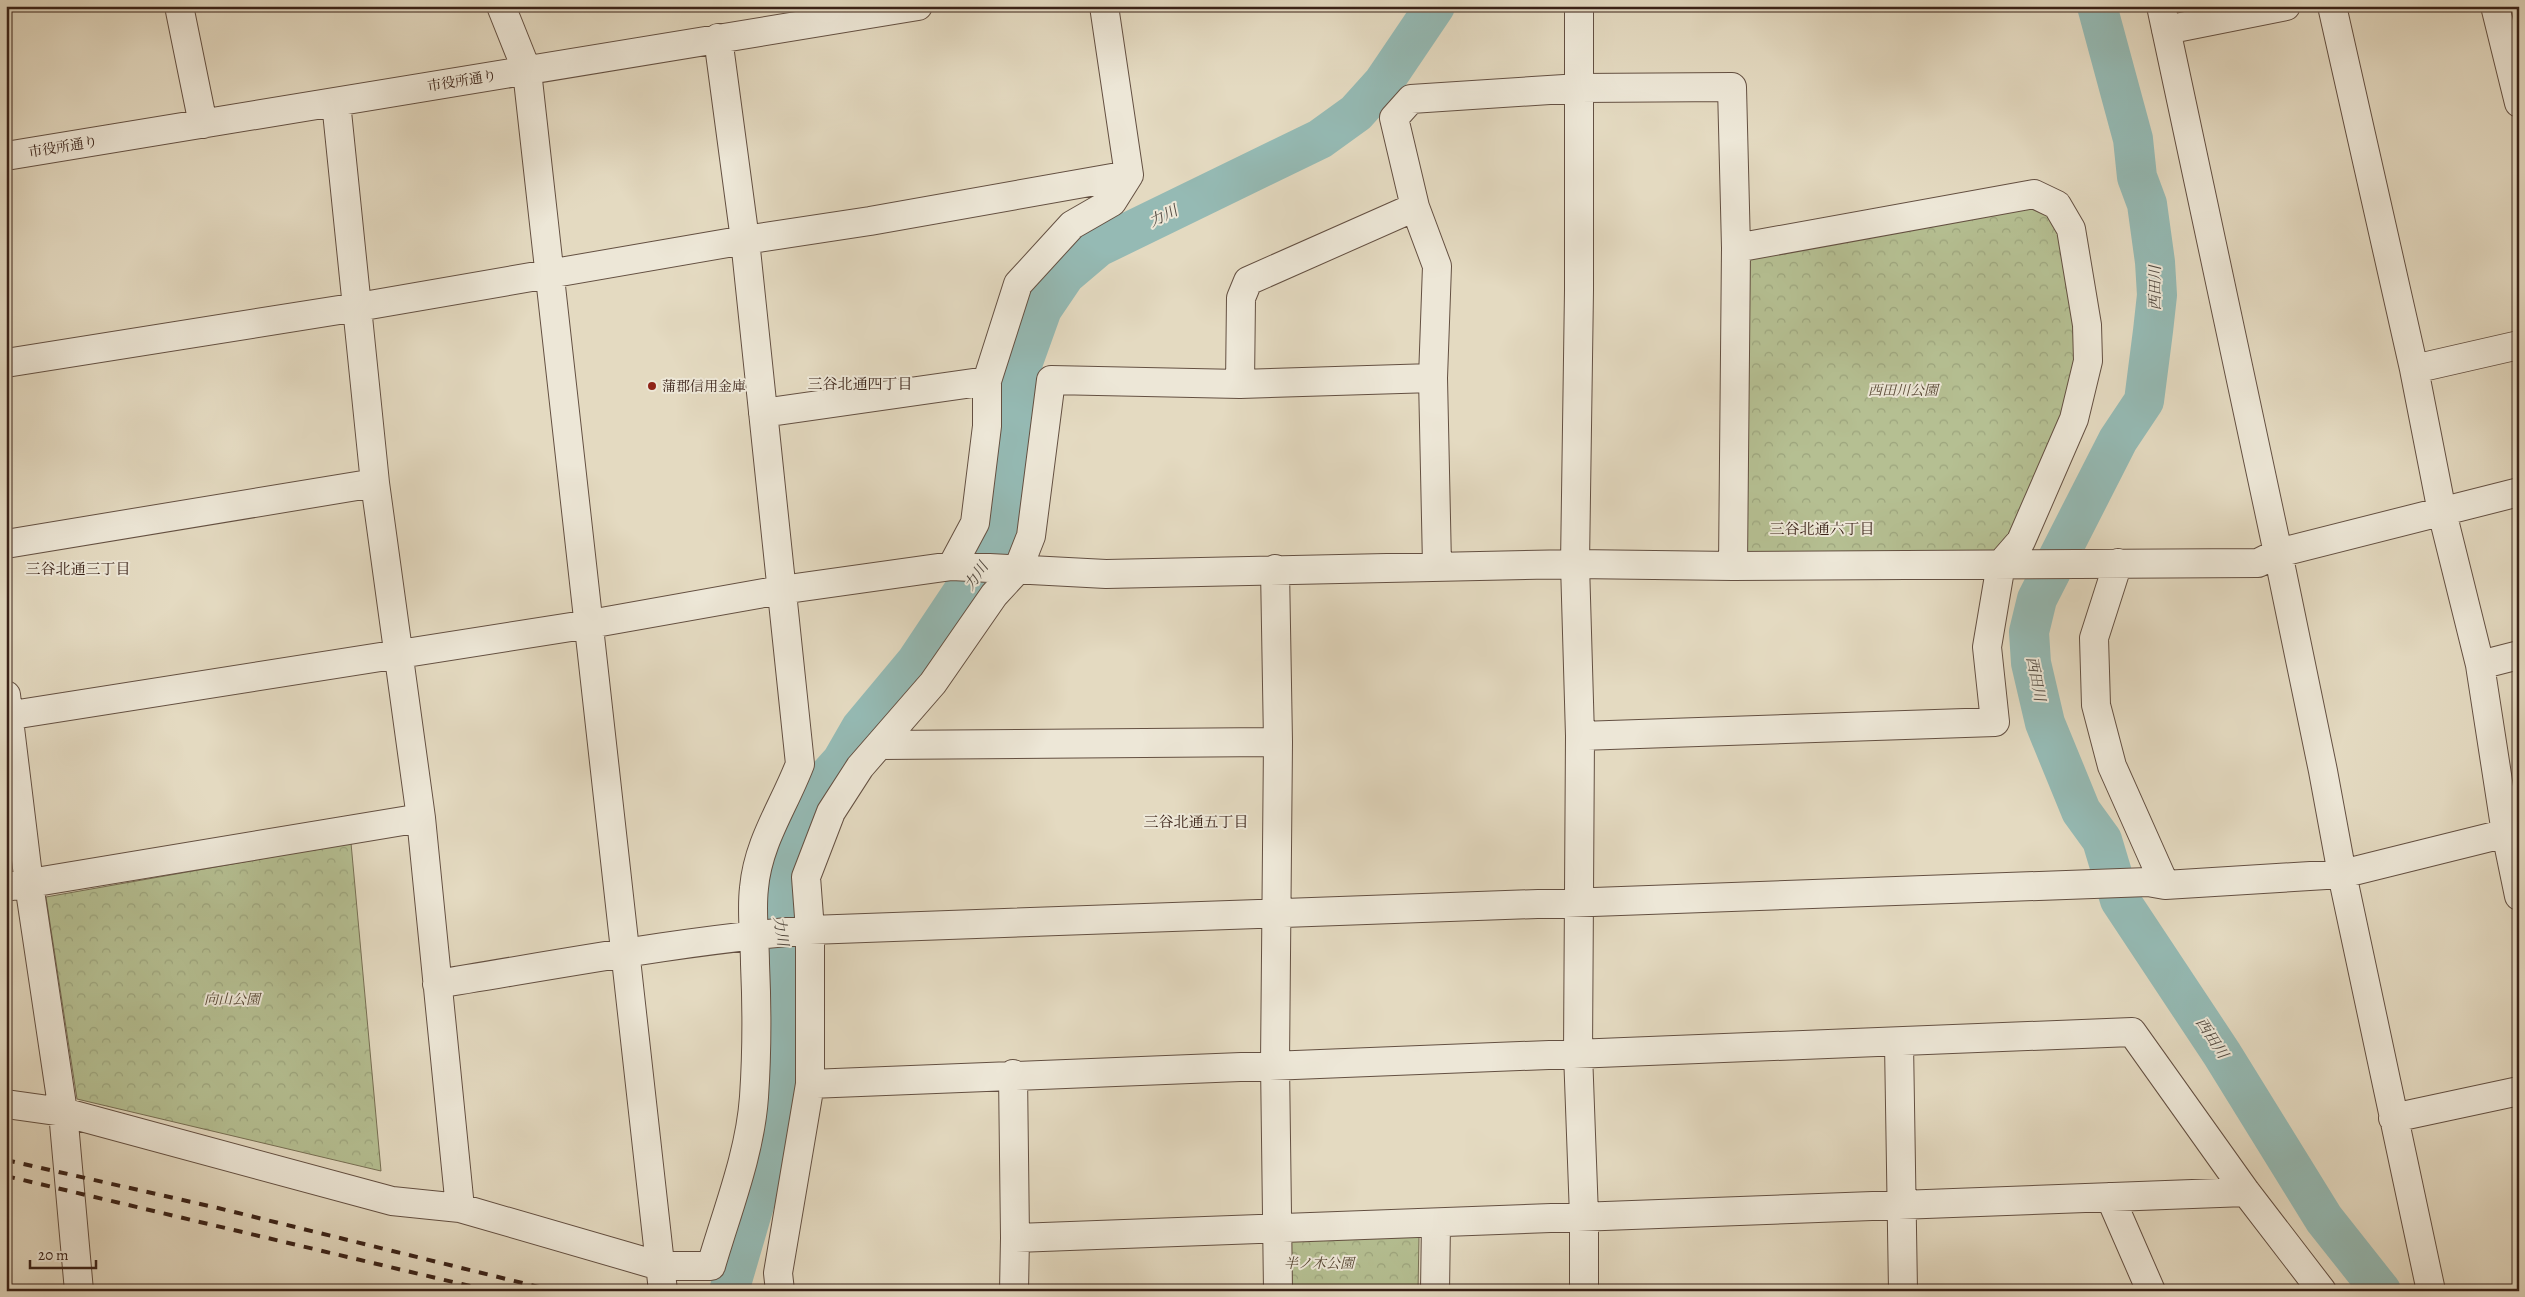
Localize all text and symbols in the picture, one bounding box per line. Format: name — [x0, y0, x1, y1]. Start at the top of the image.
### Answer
street label: 市役所通り — [426, 66, 498, 96]
street label: 市役所通り — [27, 132, 99, 162]
water label: 力川 — [1145, 200, 1183, 232]
water label: 西田川 — [2145, 264, 2165, 311]
district label: 三谷北通四丁目 — [807, 374, 913, 394]
place label: 蒲郡信用金庫 — [662, 377, 746, 396]
marker: 蒲郡信用金庫 — [646, 380, 658, 392]
park label: 西田川公園 — [1868, 381, 1940, 400]
district label: 三谷北通六丁目 — [1769, 519, 1875, 539]
water label: 力川 — [959, 556, 994, 594]
district label: 三谷北通三丁目 — [25, 559, 131, 579]
water label: 西田川 — [2022, 655, 2050, 705]
district label: 三谷北通五丁目 — [1143, 812, 1249, 832]
water label: 力川 — [769, 915, 794, 949]
park label: 向山公園 — [204, 990, 262, 1009]
water label: 西田川 — [2191, 1014, 2234, 1064]
scale bar — [30, 1237, 96, 1269]
text: 20 m — [38, 1245, 69, 1265]
park label: 半ノ木公園 — [1284, 1254, 1356, 1273]

